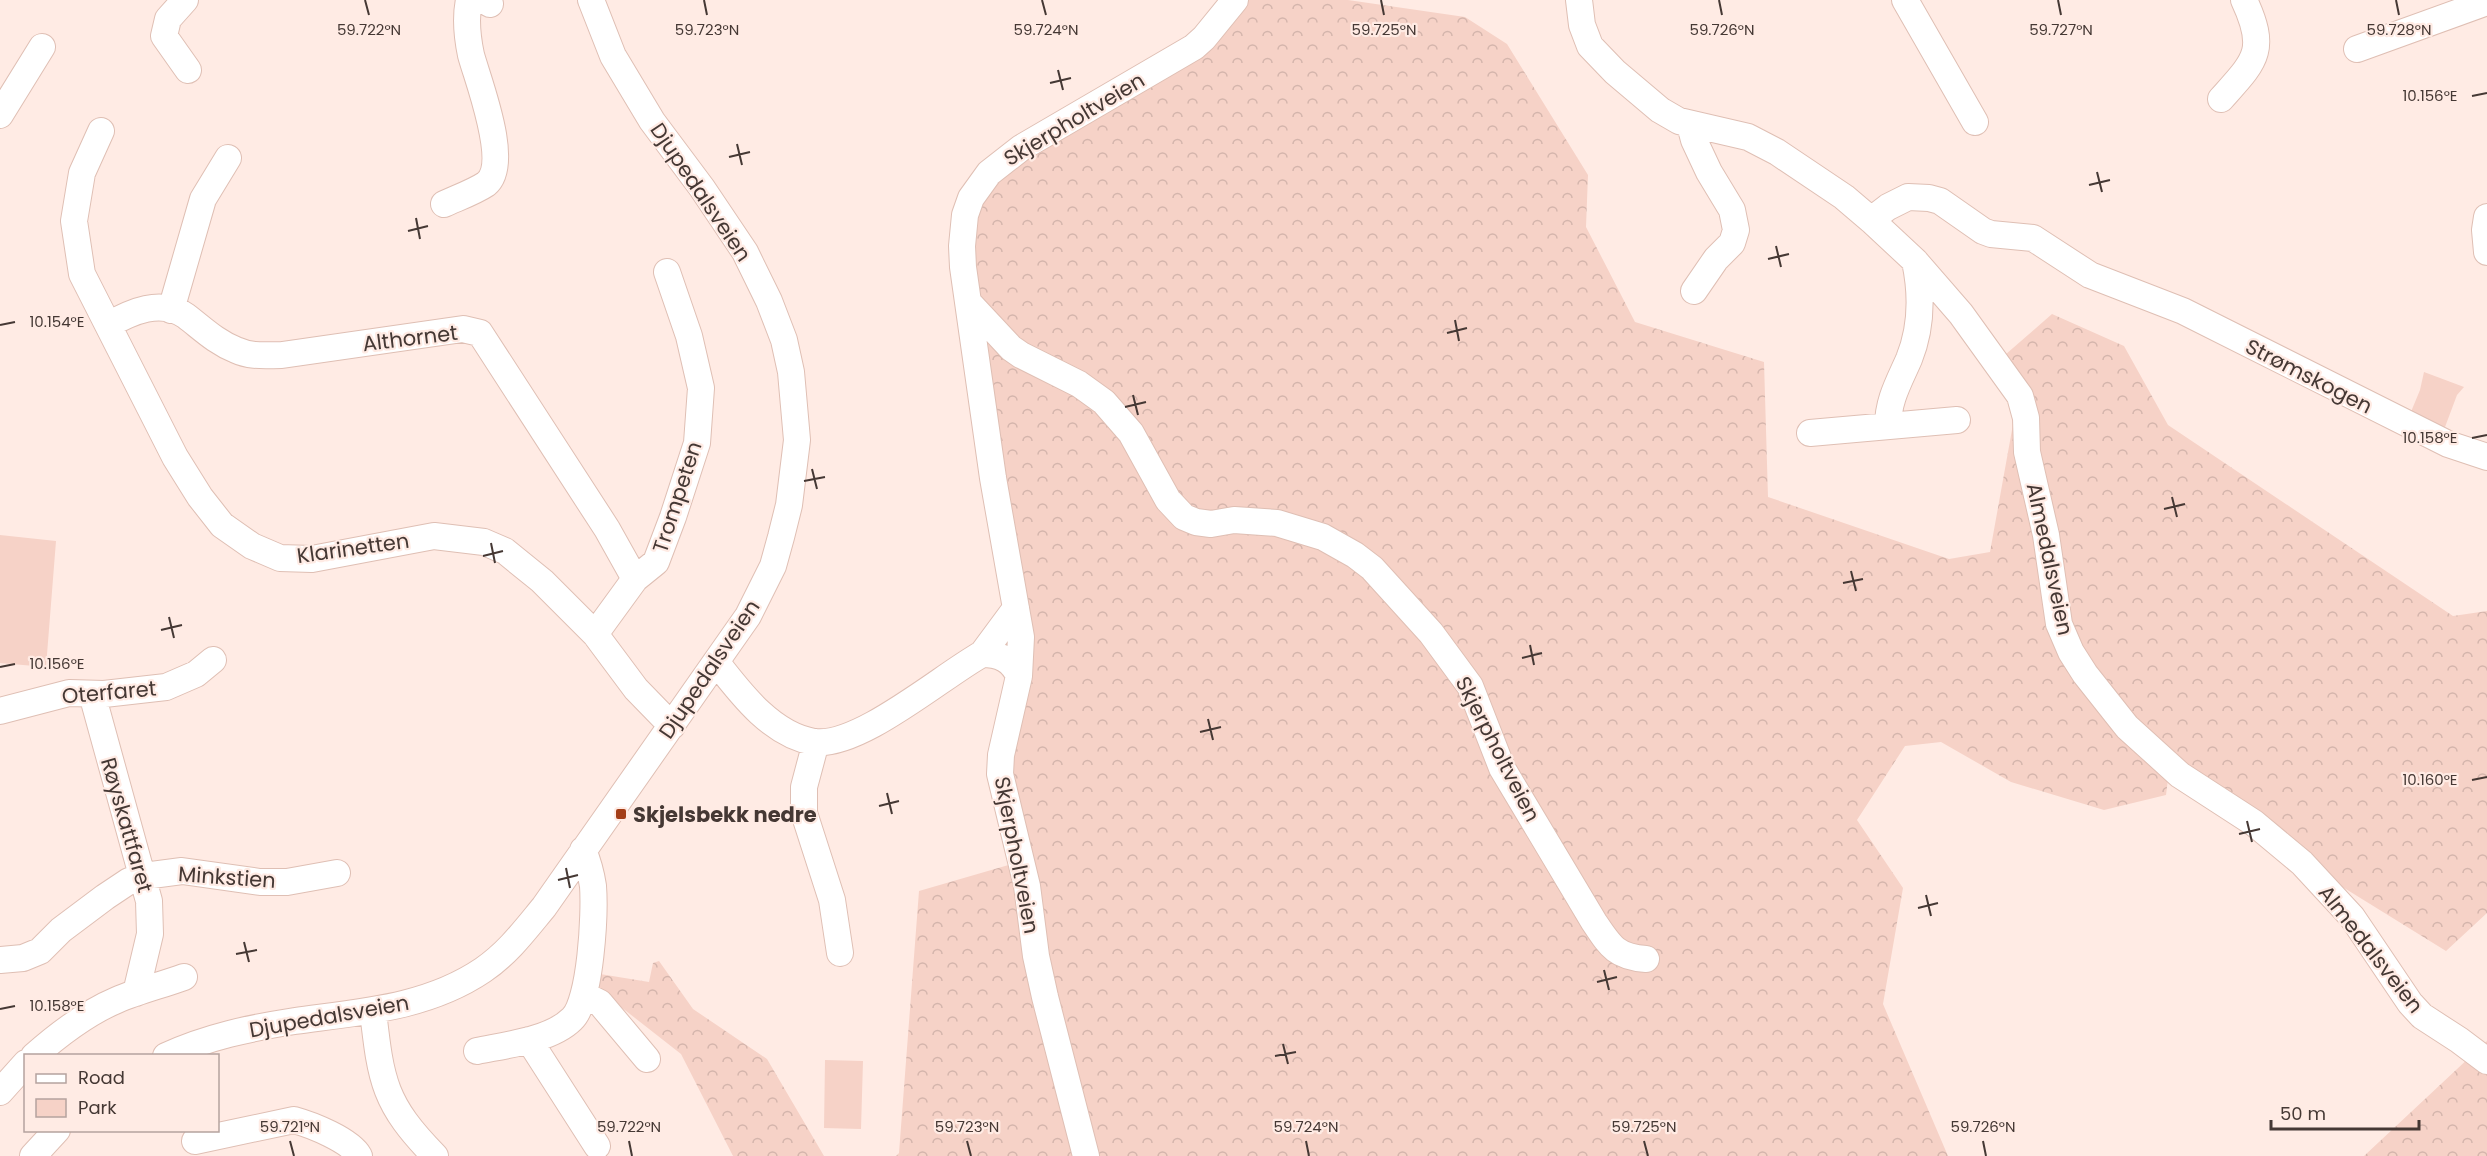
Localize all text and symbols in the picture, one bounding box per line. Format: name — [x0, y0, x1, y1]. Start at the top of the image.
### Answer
text: 59.722°N — [337, 19, 401, 40]
text: 59.723°N — [675, 19, 739, 40]
text: 59.724°N — [1014, 19, 1078, 40]
text: 59.725°N — [1352, 19, 1416, 40]
text: 59.726°N — [1689, 19, 1755, 40]
text: 59.727°N — [2029, 19, 2093, 40]
text: 59.728°N — [2367, 19, 2432, 40]
street label: Skjerpholtveien — [998, 65, 1150, 173]
text: 10.156°E — [2403, 85, 2457, 106]
street label: Djupedalsveien — [644, 117, 758, 267]
text: 10.154°E — [30, 311, 84, 332]
street label: Althornet — [361, 318, 459, 358]
street label: Strømskogen — [2241, 332, 2377, 420]
text: 10.158°E — [2403, 427, 2457, 448]
street label: Trompeten — [645, 438, 709, 556]
street label: Almedalsveien — [2020, 480, 2080, 638]
street label: Klarinetten — [295, 526, 411, 570]
street label: Djupedalsveien — [652, 594, 766, 744]
text: 10.156°E — [30, 653, 84, 674]
street label: Skjerpholtveien — [1449, 671, 1547, 827]
street label: Oterfaret — [61, 673, 157, 711]
street label: Røyskattfaret — [94, 754, 160, 896]
text: 10.160°E — [2403, 769, 2457, 790]
street label: Skjerpholtveien — [988, 774, 1046, 936]
place label: Skjelsbekk nedre — [633, 800, 817, 829]
marker: Skjelsbekk nedre — [614, 807, 628, 821]
street label: Minkstien — [177, 859, 277, 895]
street label: Almedalsveien — [2312, 879, 2430, 1019]
street label: Djupedalsveien — [247, 988, 411, 1044]
text: 10.158°E — [30, 995, 84, 1016]
legend — [24, 1054, 219, 1132]
text: Road — [78, 1065, 125, 1090]
scale bar — [2271, 1093, 2420, 1131]
text: Park — [78, 1095, 117, 1120]
text: 50 m — [2280, 1101, 2326, 1126]
text: 59.721°N — [260, 1116, 320, 1137]
text: 59.722°N — [597, 1116, 661, 1137]
text: 59.723°N — [935, 1116, 999, 1137]
text: 59.724°N — [1274, 1116, 1338, 1137]
text: 59.725°N — [1612, 1116, 1676, 1137]
text: 59.726°N — [1950, 1116, 2016, 1137]

